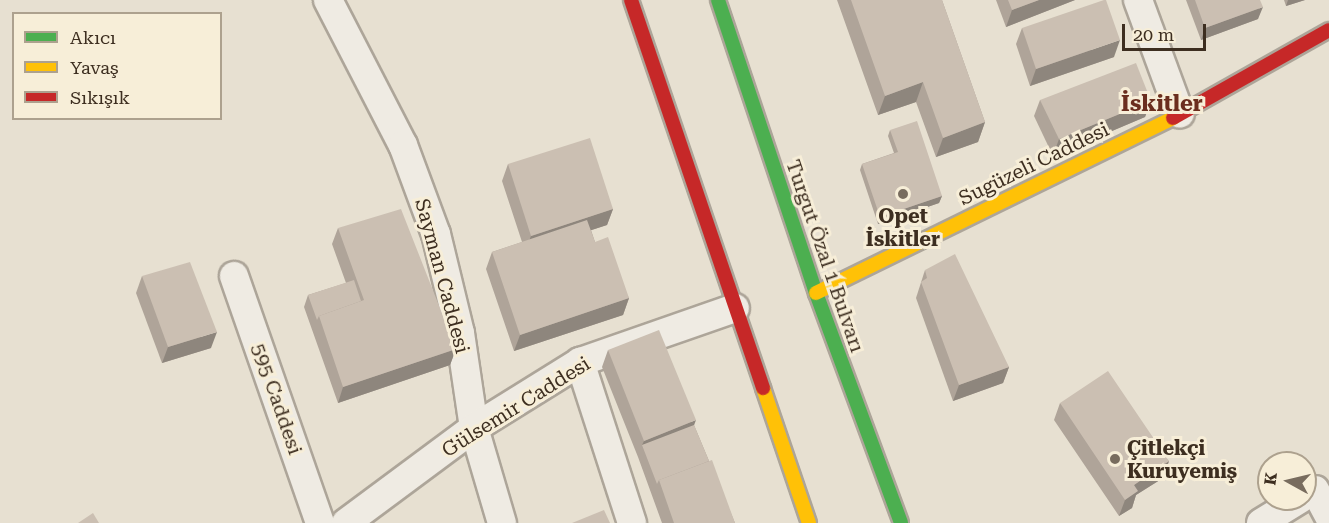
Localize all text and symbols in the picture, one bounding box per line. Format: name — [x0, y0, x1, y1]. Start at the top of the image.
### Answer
legend — [12, 12, 222, 120]
scale bar — [1125, 12, 1209, 50]
text: 20 m — [1133, 24, 1174, 45]
text: Akıcı — [70, 27, 116, 48]
text: Yavaş — [70, 57, 119, 78]
text: Sıkışık — [70, 87, 130, 108]
district label: İskitler — [1121, 91, 1203, 117]
street label: Sugüzeli Caddesi — [955, 117, 1113, 211]
street label: Turgut Özal 1 Bulvarı — [781, 157, 869, 355]
marker: Opet İskitler — [896, 187, 910, 201]
street label: Sayman Caddesi — [410, 196, 474, 356]
place label: Opet İskitler — [866, 204, 940, 251]
street label: 595 Caddesi — [247, 340, 307, 458]
street label: Gülsemir Caddesi — [437, 352, 595, 462]
place label: Çitlekçi Kuruyemiş — [1127, 436, 1237, 483]
north arrow — [1257, 451, 1317, 511]
marker: Çitlekçi Kuruyemiş — [1108, 452, 1122, 466]
text: K — [1260, 471, 1281, 486]

